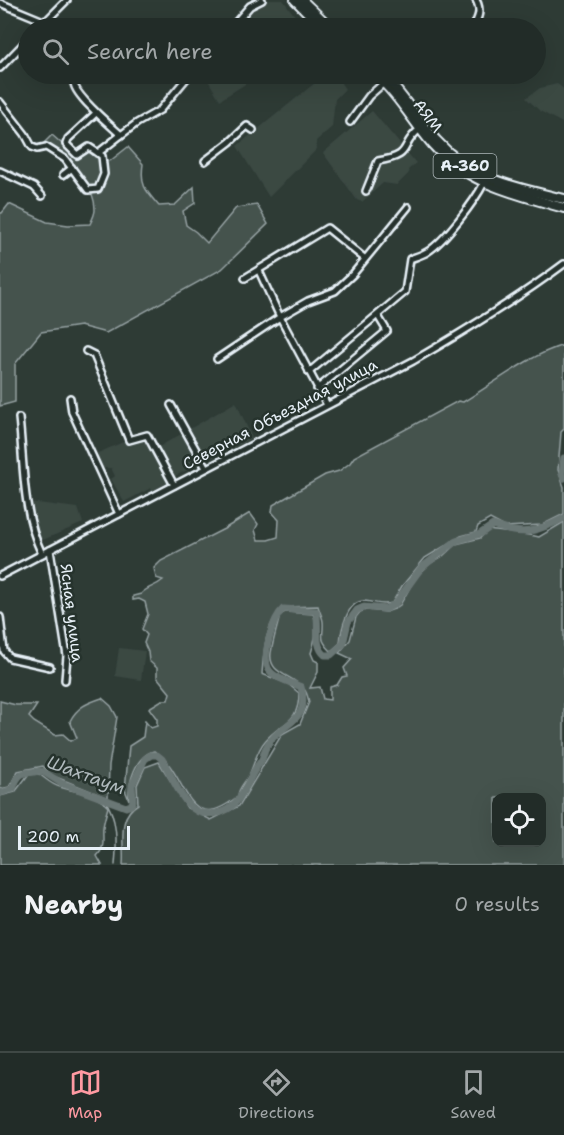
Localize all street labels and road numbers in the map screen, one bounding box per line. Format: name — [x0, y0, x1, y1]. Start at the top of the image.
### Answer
street label: АЯМ — [408, 95, 448, 137]
road number: А-360 — [434, 154, 496, 178]
street label: Северная Объездная улица — [179, 354, 381, 474]
street label: Ясная улица — [56, 562, 88, 664]

